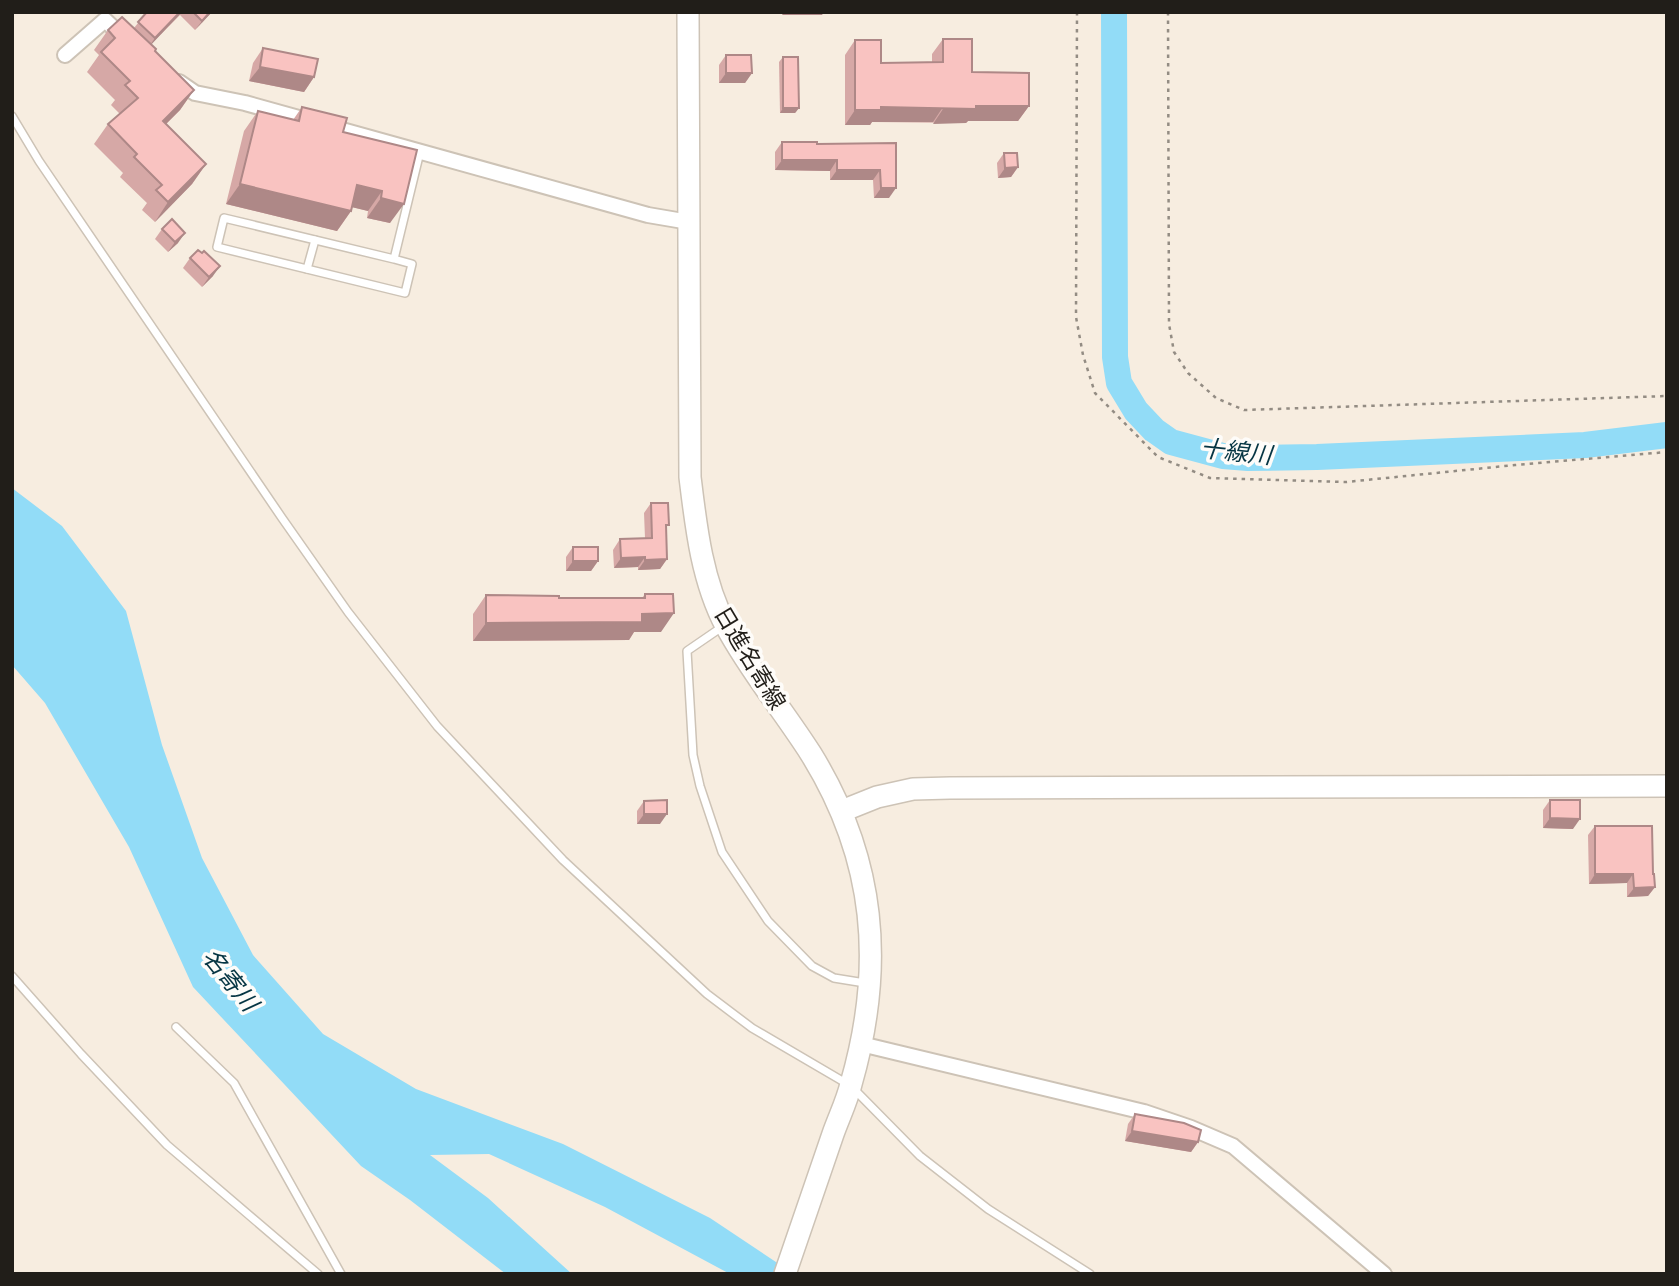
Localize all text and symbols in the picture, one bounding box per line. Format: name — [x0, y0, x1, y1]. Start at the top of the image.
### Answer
water label: 十線川 — [1199, 434, 1276, 471]
street label: 日進名寄線 — [708, 602, 791, 715]
water label: 名寄川 — [196, 943, 265, 1020]

